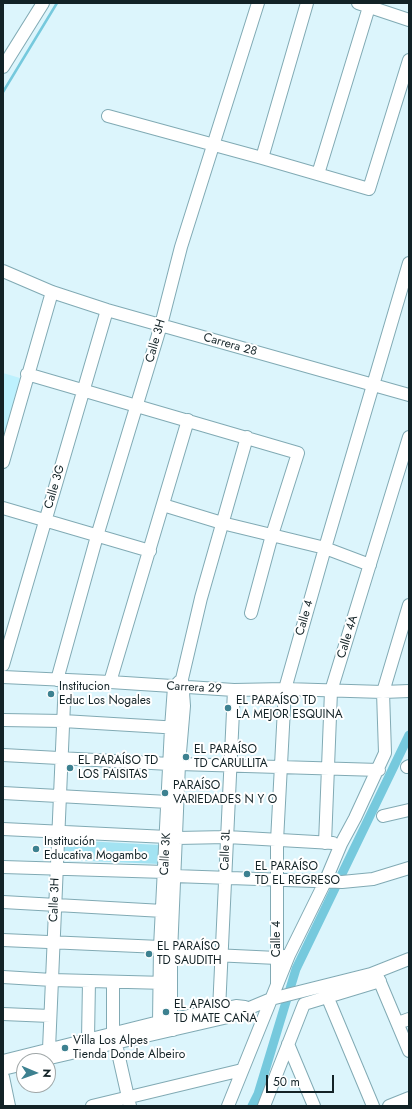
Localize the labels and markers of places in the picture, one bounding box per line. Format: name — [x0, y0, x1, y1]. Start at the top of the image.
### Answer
place label: Institucion Educ Los Nogales — [59, 680, 151, 708]
marker: Institucion Educ Los Nogales — [46, 689, 56, 699]
place label: EL PARAÍSO TD LA MEJOR ESQUINA — [236, 694, 343, 722]
marker: EL PARAÍSO TD LA MEJOR ESQUINA — [223, 703, 233, 713]
place label: EL PARAÍSO TD CARULLITA — [194, 743, 268, 771]
marker: EL PARAÍSO TD CARULLITA — [181, 752, 191, 762]
place label: EL PARAÍSO TD LOS PAISITAS — [78, 754, 158, 782]
marker: EL PARAÍSO TD LOS PAISITAS — [65, 763, 75, 773]
place label: PARAÍSO VARIEDADES N Y O — [173, 779, 277, 807]
marker: PARAÍSO VARIEDADES N Y O — [160, 788, 170, 798]
place label: Institución Educativa Mogambo — [44, 835, 148, 863]
marker: Institución Educativa Mogambo — [31, 844, 41, 854]
place label: EL PARAÍSO TD EL REGRESO — [255, 860, 340, 888]
marker: EL PARAÍSO TD EL REGRESO — [242, 869, 252, 879]
place label: EL PARAÍSO TD SAUDITH — [157, 940, 222, 968]
marker: EL PARAÍSO TD SAUDITH — [144, 949, 154, 959]
place label: EL APAISO TD MATE CAÑA — [174, 998, 257, 1026]
marker: EL APAISO TD MATE CAÑA — [161, 1007, 171, 1017]
place label: Villa Los Alpes Tienda Donde Albeiro — [73, 1034, 185, 1062]
marker: Villa Los Alpes Tienda Donde Albeiro — [60, 1043, 70, 1053]

